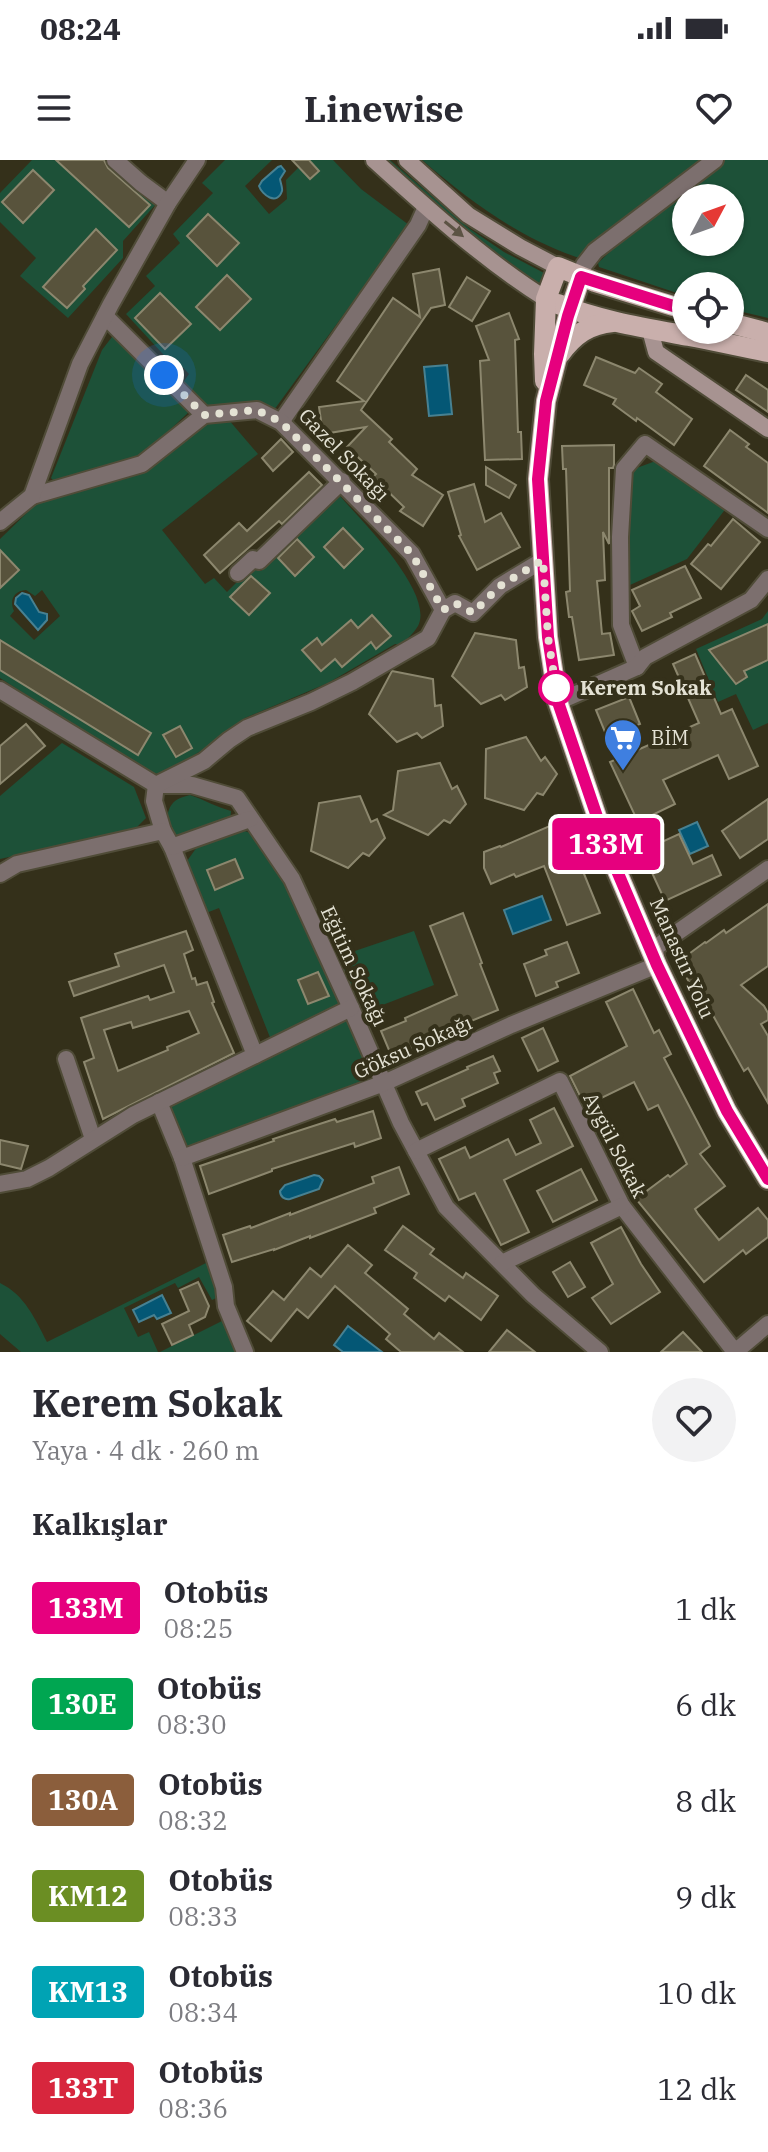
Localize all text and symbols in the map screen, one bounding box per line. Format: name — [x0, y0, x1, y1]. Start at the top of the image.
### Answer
text: 08:24 — [40, 9, 121, 48]
text: Linewise — [304, 85, 464, 132]
icon: menu — [32, 86, 76, 130]
icon: heart — [692, 86, 736, 130]
north arrow — [672, 184, 744, 256]
map controls — [672, 184, 744, 344]
one-way arrow — [444, 220, 464, 237]
button: locate — [672, 272, 744, 344]
your location — [144, 355, 184, 395]
street label: Gazel Sokağı — [293, 402, 396, 507]
marker: Kerem Sokak — [539, 671, 573, 705]
place label: Kerem Sokak — [580, 674, 712, 701]
supermarket icon: BİM — [602, 717, 644, 772]
place label: BİM — [651, 724, 689, 751]
line badge: 133M — [550, 818, 662, 870]
text: 133M — [568, 825, 644, 862]
street label: Manastır Yolu — [644, 893, 721, 1022]
street label: Eğitim Sokağı — [315, 901, 394, 1030]
street label: Göksu Sokağı — [349, 1008, 476, 1085]
street label: Aygül Sokak — [577, 1087, 654, 1202]
text: Kerem Sokak — [32, 1378, 282, 1427]
button: heart — [652, 1378, 736, 1462]
text: Yaya · 4 dk · 260 m — [32, 1433, 260, 1467]
text: Kalkışlar — [32, 1504, 167, 1543]
text: Otobüs — [164, 1572, 268, 1611]
text: 133M — [48, 1589, 124, 1626]
text: 1 dk — [675, 1589, 736, 1628]
text: 08:25 — [164, 1611, 233, 1645]
text: Otobüs — [157, 1668, 262, 1707]
text: 130E — [48, 1685, 117, 1722]
text: 6 dk — [675, 1685, 736, 1724]
text: 08:30 — [157, 1707, 227, 1741]
text: Otobüs — [158, 1764, 263, 1803]
text: 130A — [48, 1781, 118, 1818]
text: 8 dk — [675, 1781, 736, 1820]
text: 08:32 — [158, 1803, 228, 1837]
text: Otobüs — [168, 1860, 273, 1899]
text: KM12 — [48, 1877, 128, 1914]
text: 9 dk — [675, 1877, 736, 1916]
text: 08:33 — [168, 1899, 238, 1933]
text: Otobüs — [168, 1956, 273, 1995]
text: KM13 — [48, 1973, 128, 2010]
text: 10 dk — [657, 1973, 736, 2012]
text: 08:34 — [168, 1995, 238, 2029]
text: Otobüs — [158, 2052, 263, 2091]
text: 133T — [48, 2069, 118, 2106]
text: 12 dk — [657, 2069, 736, 2108]
text: 08:36 — [158, 2091, 228, 2125]

